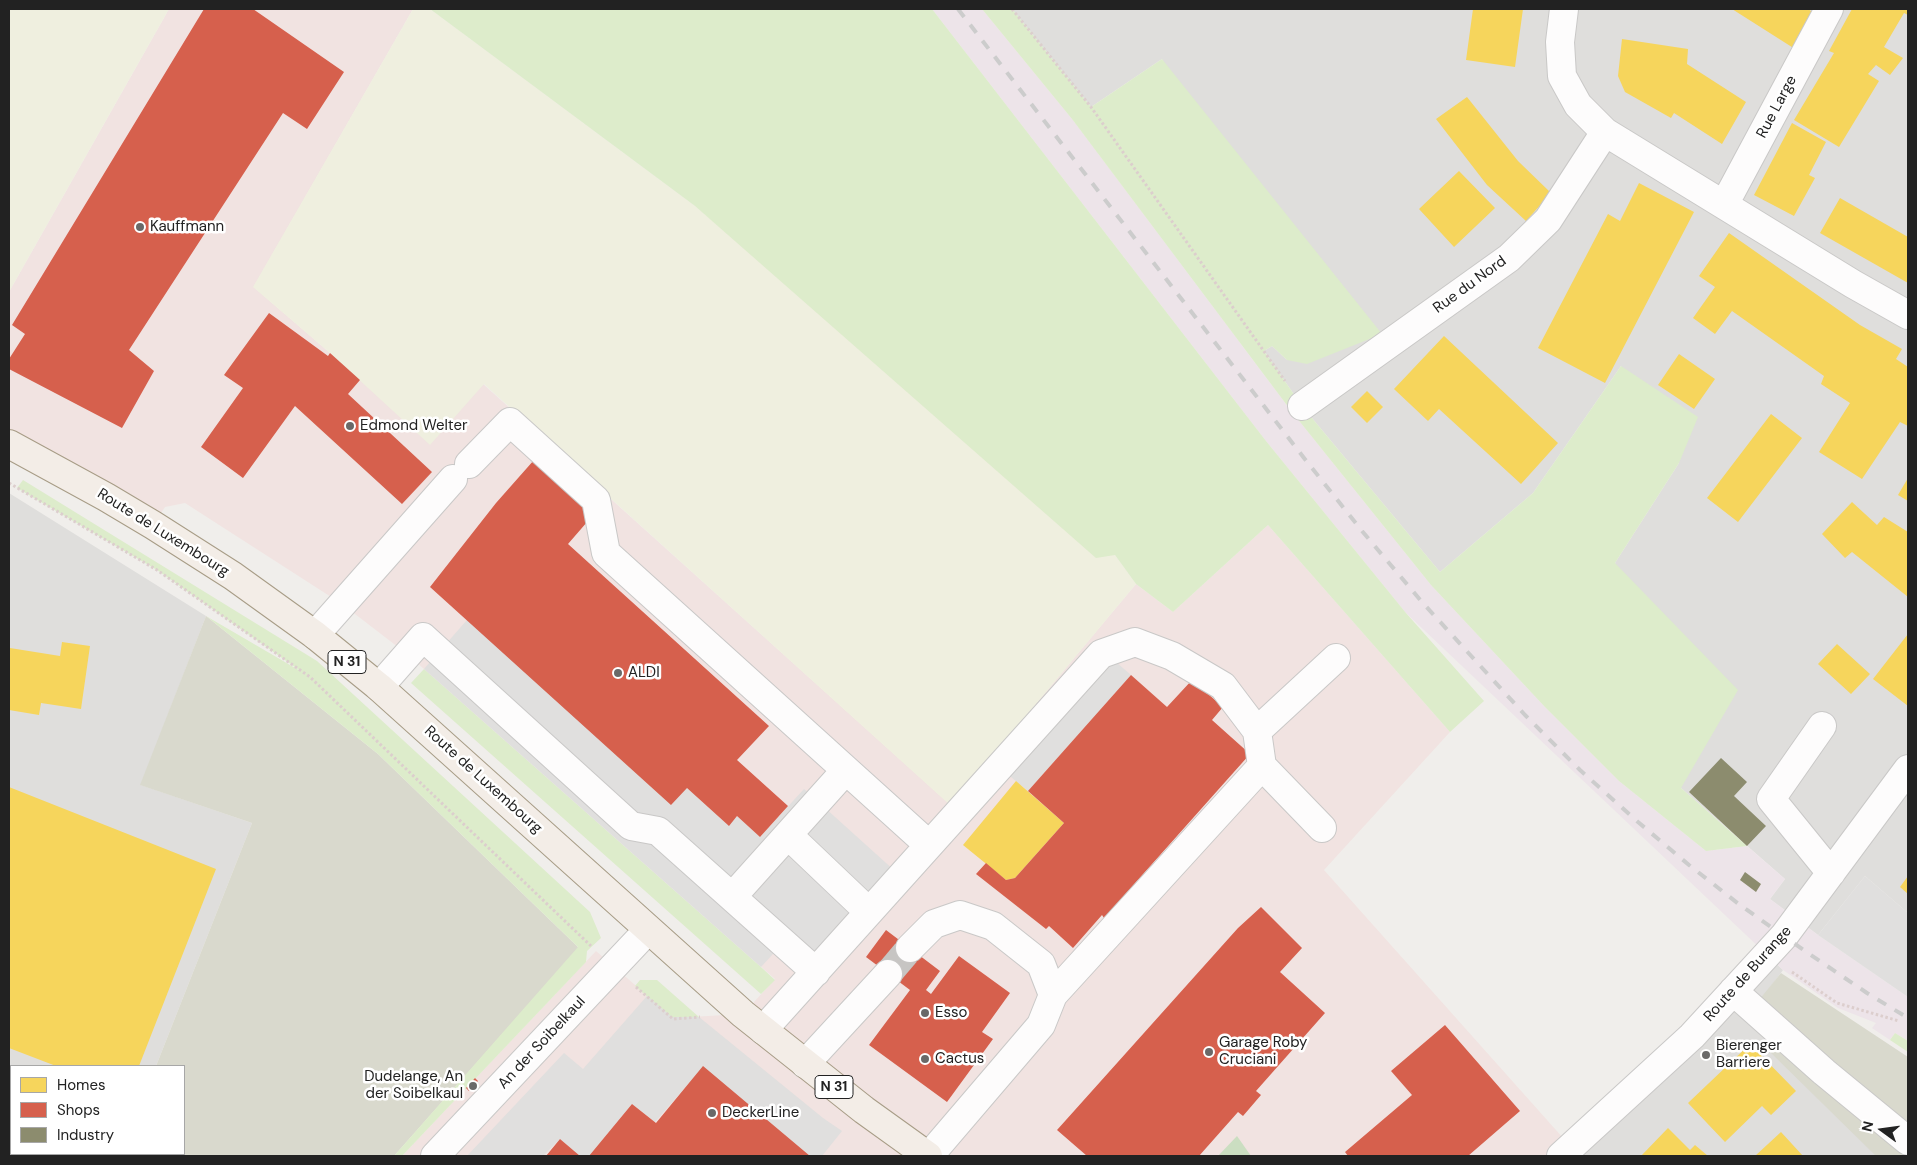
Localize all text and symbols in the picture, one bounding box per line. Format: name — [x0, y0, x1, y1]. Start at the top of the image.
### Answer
street label: Rue Large — [1753, 73, 1801, 141]
place label: Kauffmann — [150, 218, 224, 236]
marker: Kauffmann — [134, 221, 146, 233]
street label: Rue du Nord — [1430, 252, 1510, 318]
place label: Edmond Welter — [360, 417, 468, 435]
marker: Edmond Welter — [344, 420, 356, 432]
street label: Route de Luxembourg — [94, 485, 232, 581]
road number: N 31 — [328, 650, 366, 674]
place label: ALDI — [628, 664, 660, 682]
marker: ALDI — [612, 667, 624, 679]
street label: Route de Luxembourg — [420, 722, 546, 838]
street label: Route de Burange — [1700, 922, 1796, 1026]
street label: An der Soibelkaul — [494, 993, 590, 1093]
place label: Esso — [935, 1004, 967, 1022]
marker: Esso — [919, 1007, 931, 1019]
place label: Garage Roby Cruciani — [1219, 1034, 1307, 1069]
place label: Bierenger Barriere — [1716, 1037, 1782, 1072]
marker: Garage Roby Cruciani — [1203, 1046, 1215, 1058]
marker: Bierenger Barriere — [1700, 1049, 1712, 1061]
place label: Cactus — [935, 1050, 984, 1068]
marker: Cactus — [919, 1053, 931, 1065]
legend — [10, 1065, 185, 1155]
place label: Dudelange, An der Soibelkaul — [364, 1068, 463, 1103]
text: Homes — [57, 1075, 106, 1095]
road number: N 31 — [815, 1076, 853, 1098]
marker: Dudelange, An der Soibelkaul — [467, 1080, 479, 1092]
text: Shops — [57, 1100, 100, 1120]
place label: DeckerLine — [722, 1104, 799, 1122]
north arrow — [1857, 1105, 1907, 1155]
marker: DeckerLine — [706, 1107, 718, 1119]
text: N — [1857, 1119, 1877, 1134]
text: Industry — [57, 1125, 114, 1145]

